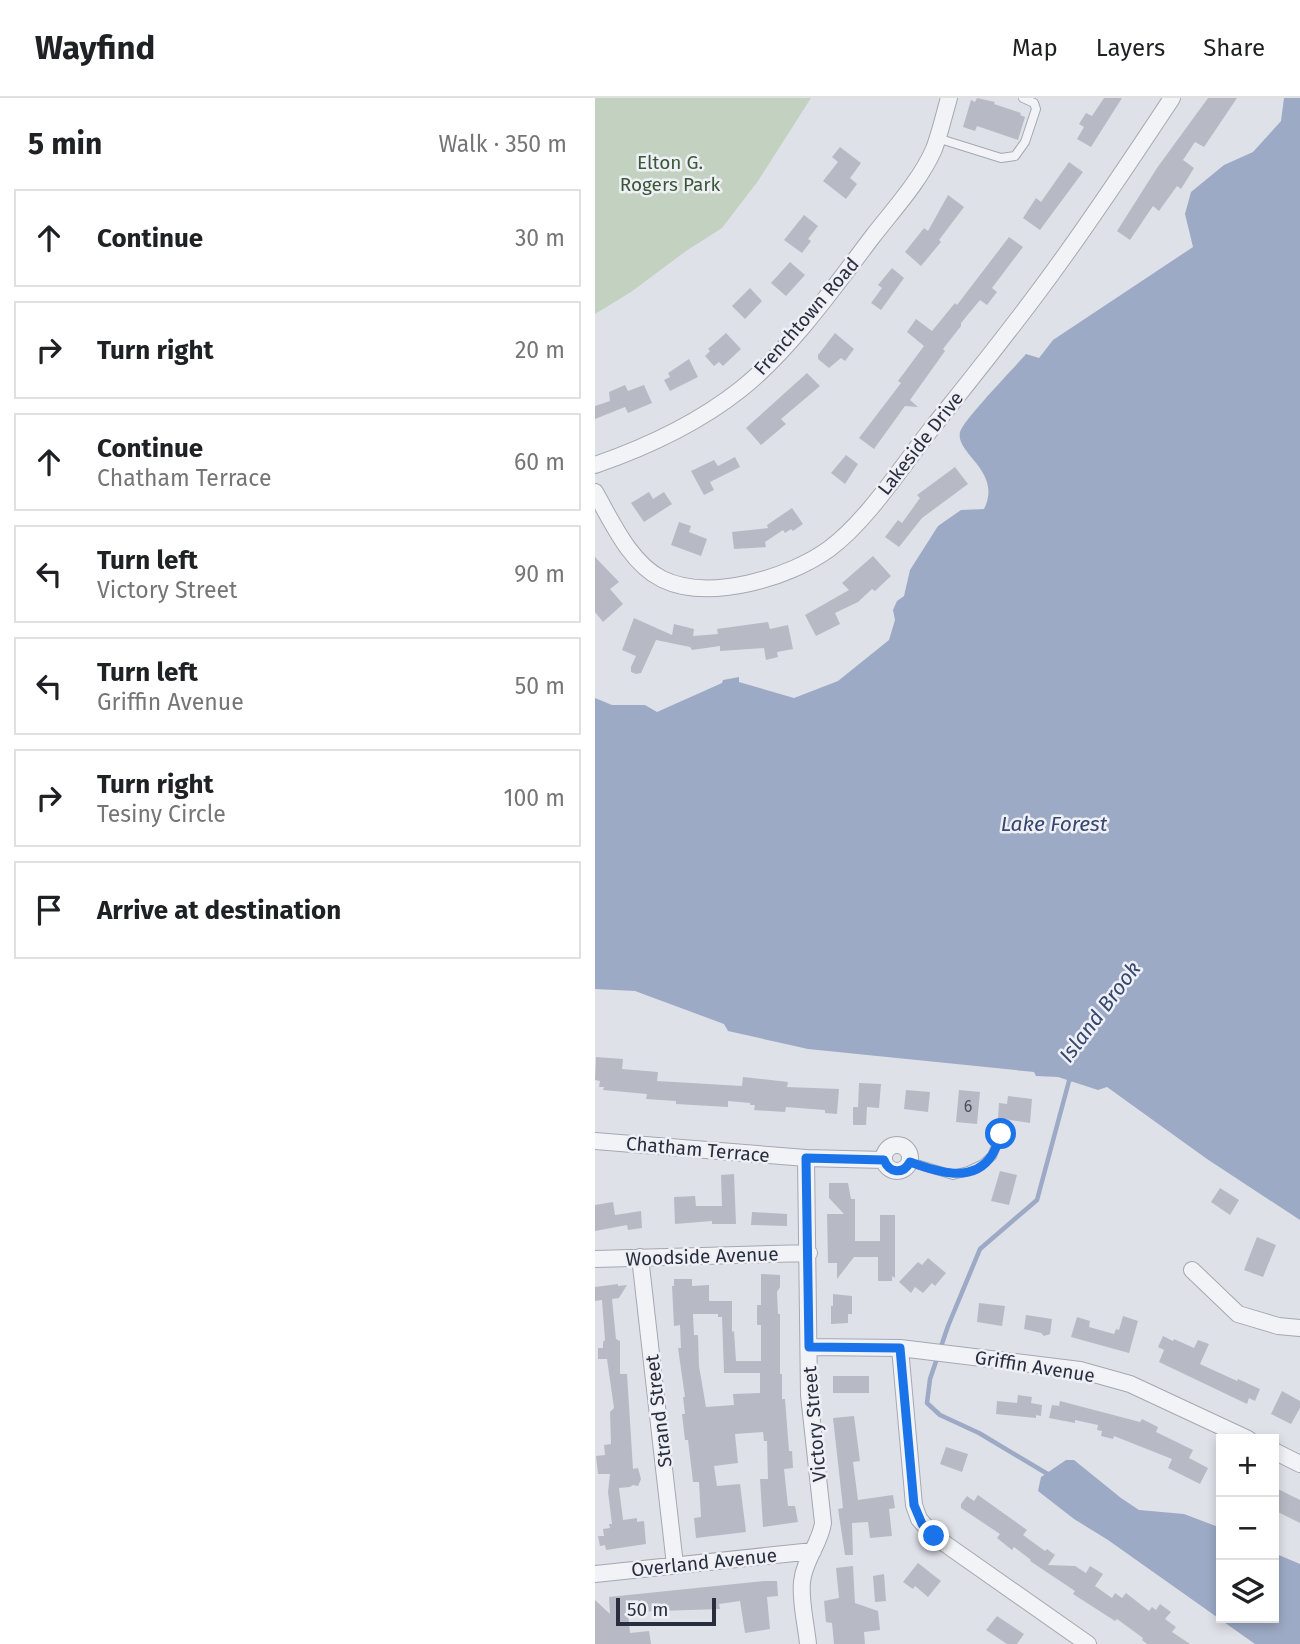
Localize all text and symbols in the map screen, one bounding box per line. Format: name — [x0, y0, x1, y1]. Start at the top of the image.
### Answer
text: Wayfind — [35, 28, 155, 68]
text: Map — [1012, 34, 1058, 62]
text: Layers — [1096, 34, 1165, 62]
text: Share — [1203, 34, 1265, 62]
text: 5 min — [28, 126, 102, 162]
text: Walk · 350 m — [439, 130, 567, 158]
park label: Elton G. Rogers Park — [620, 151, 721, 196]
icon: ahead — [30, 219, 68, 257]
text: Continue — [97, 223, 203, 254]
text: 30 m — [515, 224, 565, 252]
street label: Frenchtown Road — [749, 253, 864, 380]
icon: right — [30, 331, 68, 369]
text: Turn right — [97, 335, 214, 366]
text: 20 m — [515, 336, 565, 364]
street label: Lakeside Drive — [873, 387, 968, 500]
text: Continue — [97, 433, 203, 464]
icon: ahead — [30, 443, 68, 481]
text: 60 m — [514, 448, 565, 476]
text: Chatham Terrace — [97, 464, 271, 492]
text: Turn left — [97, 545, 198, 576]
icon: left — [30, 555, 68, 593]
text: 90 m — [514, 560, 565, 588]
text: Victory Street — [97, 576, 237, 604]
text: Turn left — [97, 657, 198, 688]
icon: left — [30, 667, 68, 705]
text: 50 m — [515, 672, 565, 700]
text: Griffin Avenue — [97, 688, 244, 716]
text: Turn right — [97, 769, 214, 800]
icon: right — [30, 779, 68, 817]
text: 100 m — [504, 784, 565, 812]
text: Tesiny Circle — [97, 800, 226, 828]
water label: Lake Forest — [1001, 811, 1108, 837]
icon: arrive — [30, 891, 68, 929]
text: Arrive at destination — [97, 895, 341, 926]
water label: Island Brook — [1054, 957, 1146, 1067]
house number: 6 — [964, 1097, 972, 1116]
route start — [985, 1118, 1016, 1149]
street label: Chatham Terrace — [625, 1132, 771, 1167]
street label: Woodside Avenue — [625, 1242, 779, 1271]
street label: Griffin Avenue — [973, 1346, 1097, 1387]
street label: Strand Street — [640, 1353, 677, 1469]
street label: Victory Street — [798, 1365, 831, 1483]
map controls — [1216, 1434, 1279, 1623]
button: + — [1216, 1434, 1279, 1497]
button: − — [1216, 1497, 1279, 1560]
route end — [918, 1520, 949, 1551]
street label: Overland Avenue — [630, 1543, 778, 1582]
button: layers — [1216, 1560, 1279, 1623]
scale bar — [616, 1595, 716, 1627]
text: 50 m — [627, 1598, 668, 1621]

